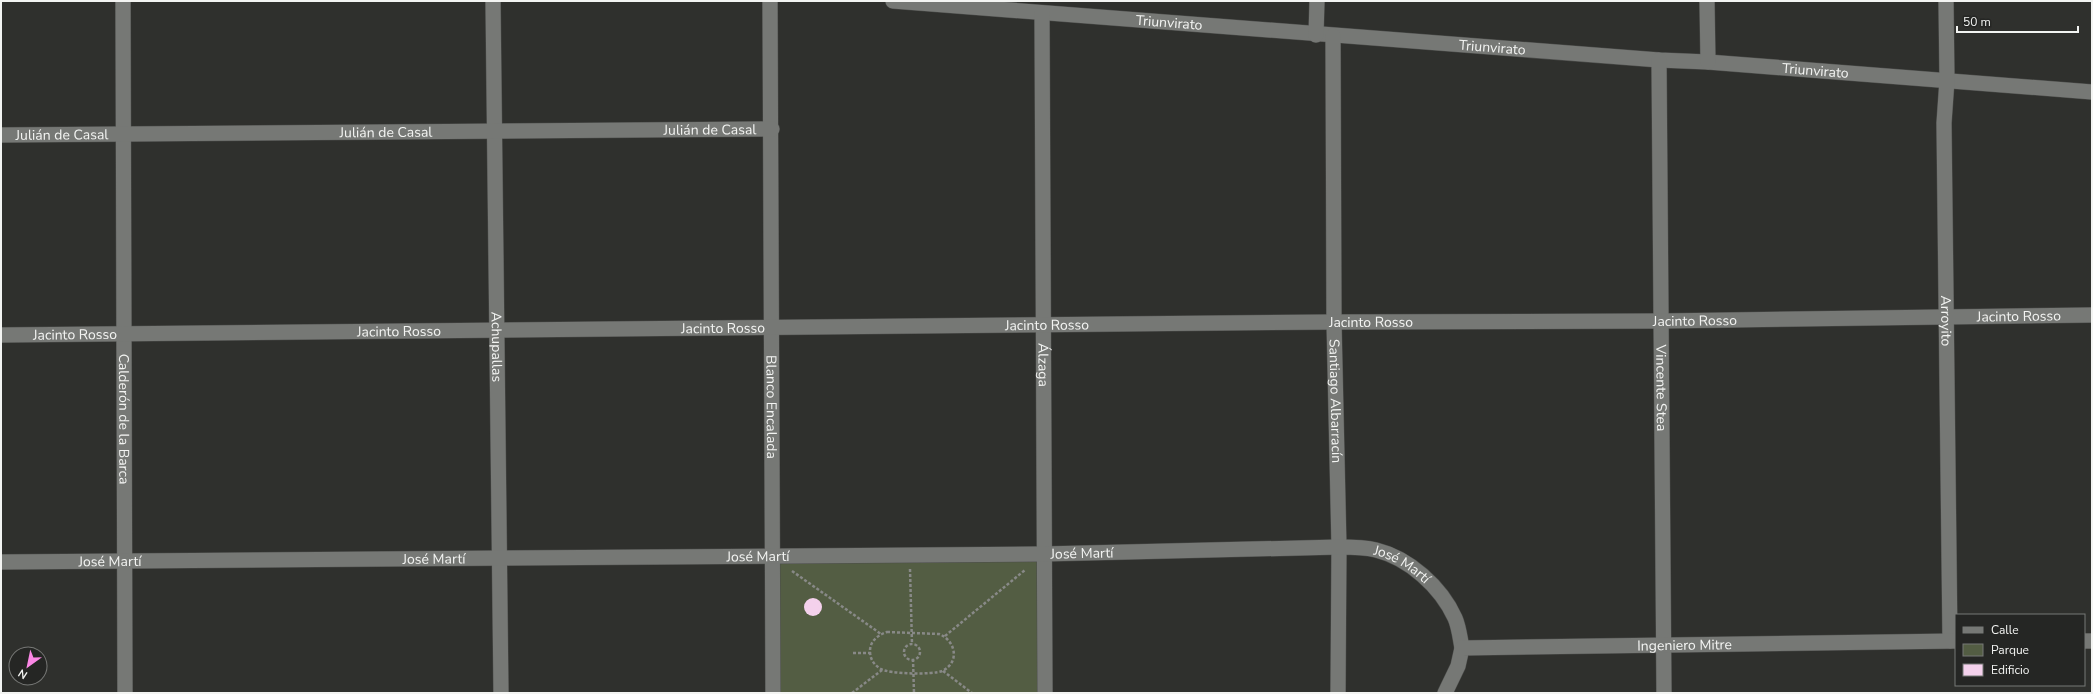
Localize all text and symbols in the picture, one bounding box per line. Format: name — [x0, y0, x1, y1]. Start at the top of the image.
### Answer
scale bar — [1957, 8, 2078, 34]
street label: Triunvirato — [1135, 11, 1203, 35]
text: 50 m — [1963, 14, 1991, 30]
street label: Triunvirato — [1458, 36, 1526, 60]
street label: Triunvirato — [1781, 59, 1850, 83]
street label: Julián de Casal — [662, 120, 757, 140]
street label: Julián de Casal — [338, 123, 433, 142]
street label: Julián de Casal — [14, 125, 109, 145]
street label: Arroyito — [1936, 295, 1956, 347]
street label: Jacinto Rosso — [1976, 306, 2061, 327]
street label: Jacinto Rosso — [1652, 311, 1737, 331]
street label: Achupallas — [487, 312, 506, 383]
street label: Jacinto Rosso — [1328, 313, 1413, 332]
street label: Jacinto Rosso — [1004, 315, 1089, 335]
street label: Jacinto Rosso — [680, 319, 765, 338]
street label: Jacinto Rosso — [356, 322, 441, 342]
street label: Jacinto Rosso — [32, 325, 117, 345]
street label: Santiago Albarracín — [1324, 339, 1346, 463]
street label: Álzaga — [1033, 343, 1053, 387]
street label: Vincente Stea — [1651, 344, 1671, 431]
street label: Calderón de la Barca — [114, 354, 133, 484]
street label: Blanco Encalada — [762, 355, 781, 459]
street label: José Martí — [1371, 541, 1435, 588]
street label: José Martí — [1049, 543, 1114, 564]
street label: José Martí — [725, 547, 790, 566]
street label: José Martí — [401, 549, 466, 569]
street label: José Martí — [77, 552, 142, 571]
legend — [1955, 614, 2085, 686]
text: Calle — [1991, 622, 2019, 638]
street label: Ingeniero Mitre — [1637, 635, 1732, 656]
text: Parque — [1991, 642, 2029, 658]
north arrow — [8, 646, 48, 686]
text: Edificio — [1991, 662, 2030, 678]
text: N — [15, 665, 30, 682]

